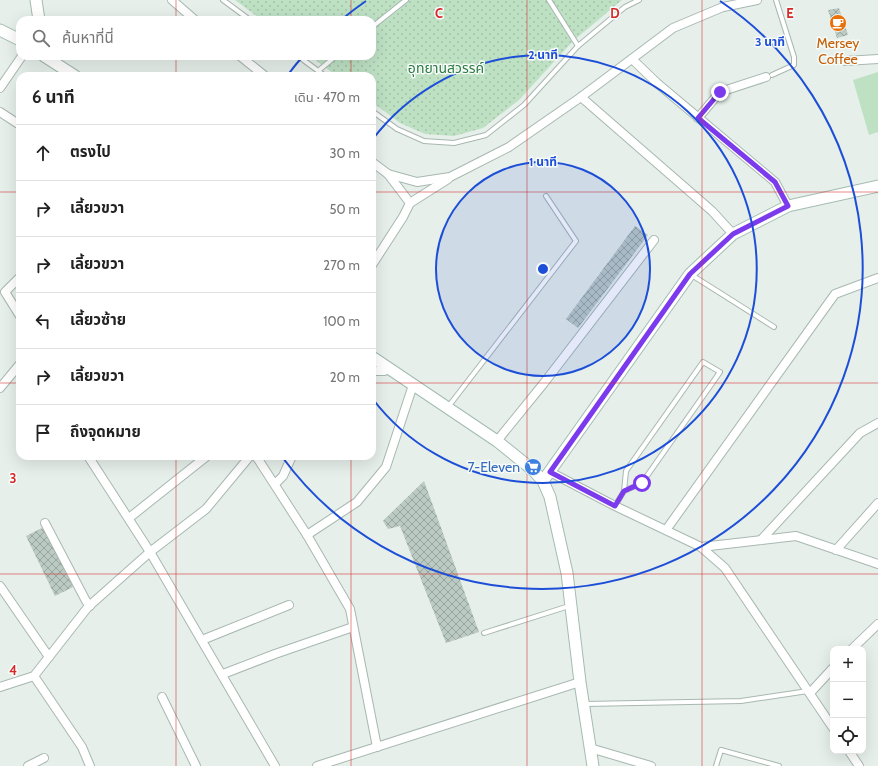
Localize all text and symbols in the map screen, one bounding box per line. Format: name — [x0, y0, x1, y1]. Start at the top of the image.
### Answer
text: C — [435, 5, 443, 21]
text: D — [610, 5, 620, 21]
text: E — [786, 5, 794, 21]
cafe icon: Mersey Coffee — [828, 13, 848, 33]
search box — [16, 16, 376, 60]
icon: search — [30, 27, 52, 49]
text: ค้นหาที่นี่ — [62, 29, 114, 47]
text: 3 นาที — [755, 34, 785, 49]
place label: Mersey Coffee — [817, 34, 859, 68]
text: 2 นาที — [528, 47, 558, 62]
park label: อุทยานสวรรค์ — [408, 59, 484, 77]
route end — [711, 83, 729, 101]
text: 6 นาที — [32, 87, 75, 107]
text: เดิน · 470 m — [294, 89, 360, 105]
icon: ahead — [32, 142, 54, 164]
text: ตรงไป — [70, 143, 111, 161]
text: 30 m — [330, 145, 360, 161]
text: 1 นาที — [529, 154, 557, 169]
icon: right — [32, 198, 54, 220]
text: เลี้ยวขวา — [70, 199, 124, 217]
text: 50 m — [330, 201, 360, 217]
icon: right — [32, 254, 54, 276]
text: เลี้ยวขวา — [70, 255, 124, 273]
text: 270 m — [323, 257, 360, 273]
centre of rings — [536, 262, 550, 276]
icon: left — [32, 310, 54, 332]
text: เลี้ยวซ้าย — [70, 311, 126, 329]
text: 100 m — [323, 313, 360, 329]
icon: right — [32, 366, 54, 388]
text: เลี้ยวขวา — [70, 367, 124, 385]
text: 20 m — [330, 369, 360, 385]
icon: arrive — [32, 422, 54, 444]
text: ถึงจุดหมาย — [70, 423, 141, 441]
supermarket icon: 7-Eleven — [523, 457, 543, 477]
place label: 7-Eleven — [467, 458, 520, 476]
text: 3 — [9, 470, 17, 486]
route start — [633, 474, 651, 492]
map controls — [830, 646, 866, 754]
button: + — [830, 646, 866, 682]
text: 4 — [9, 662, 17, 678]
button: − — [830, 682, 866, 718]
button: locate — [830, 718, 866, 754]

